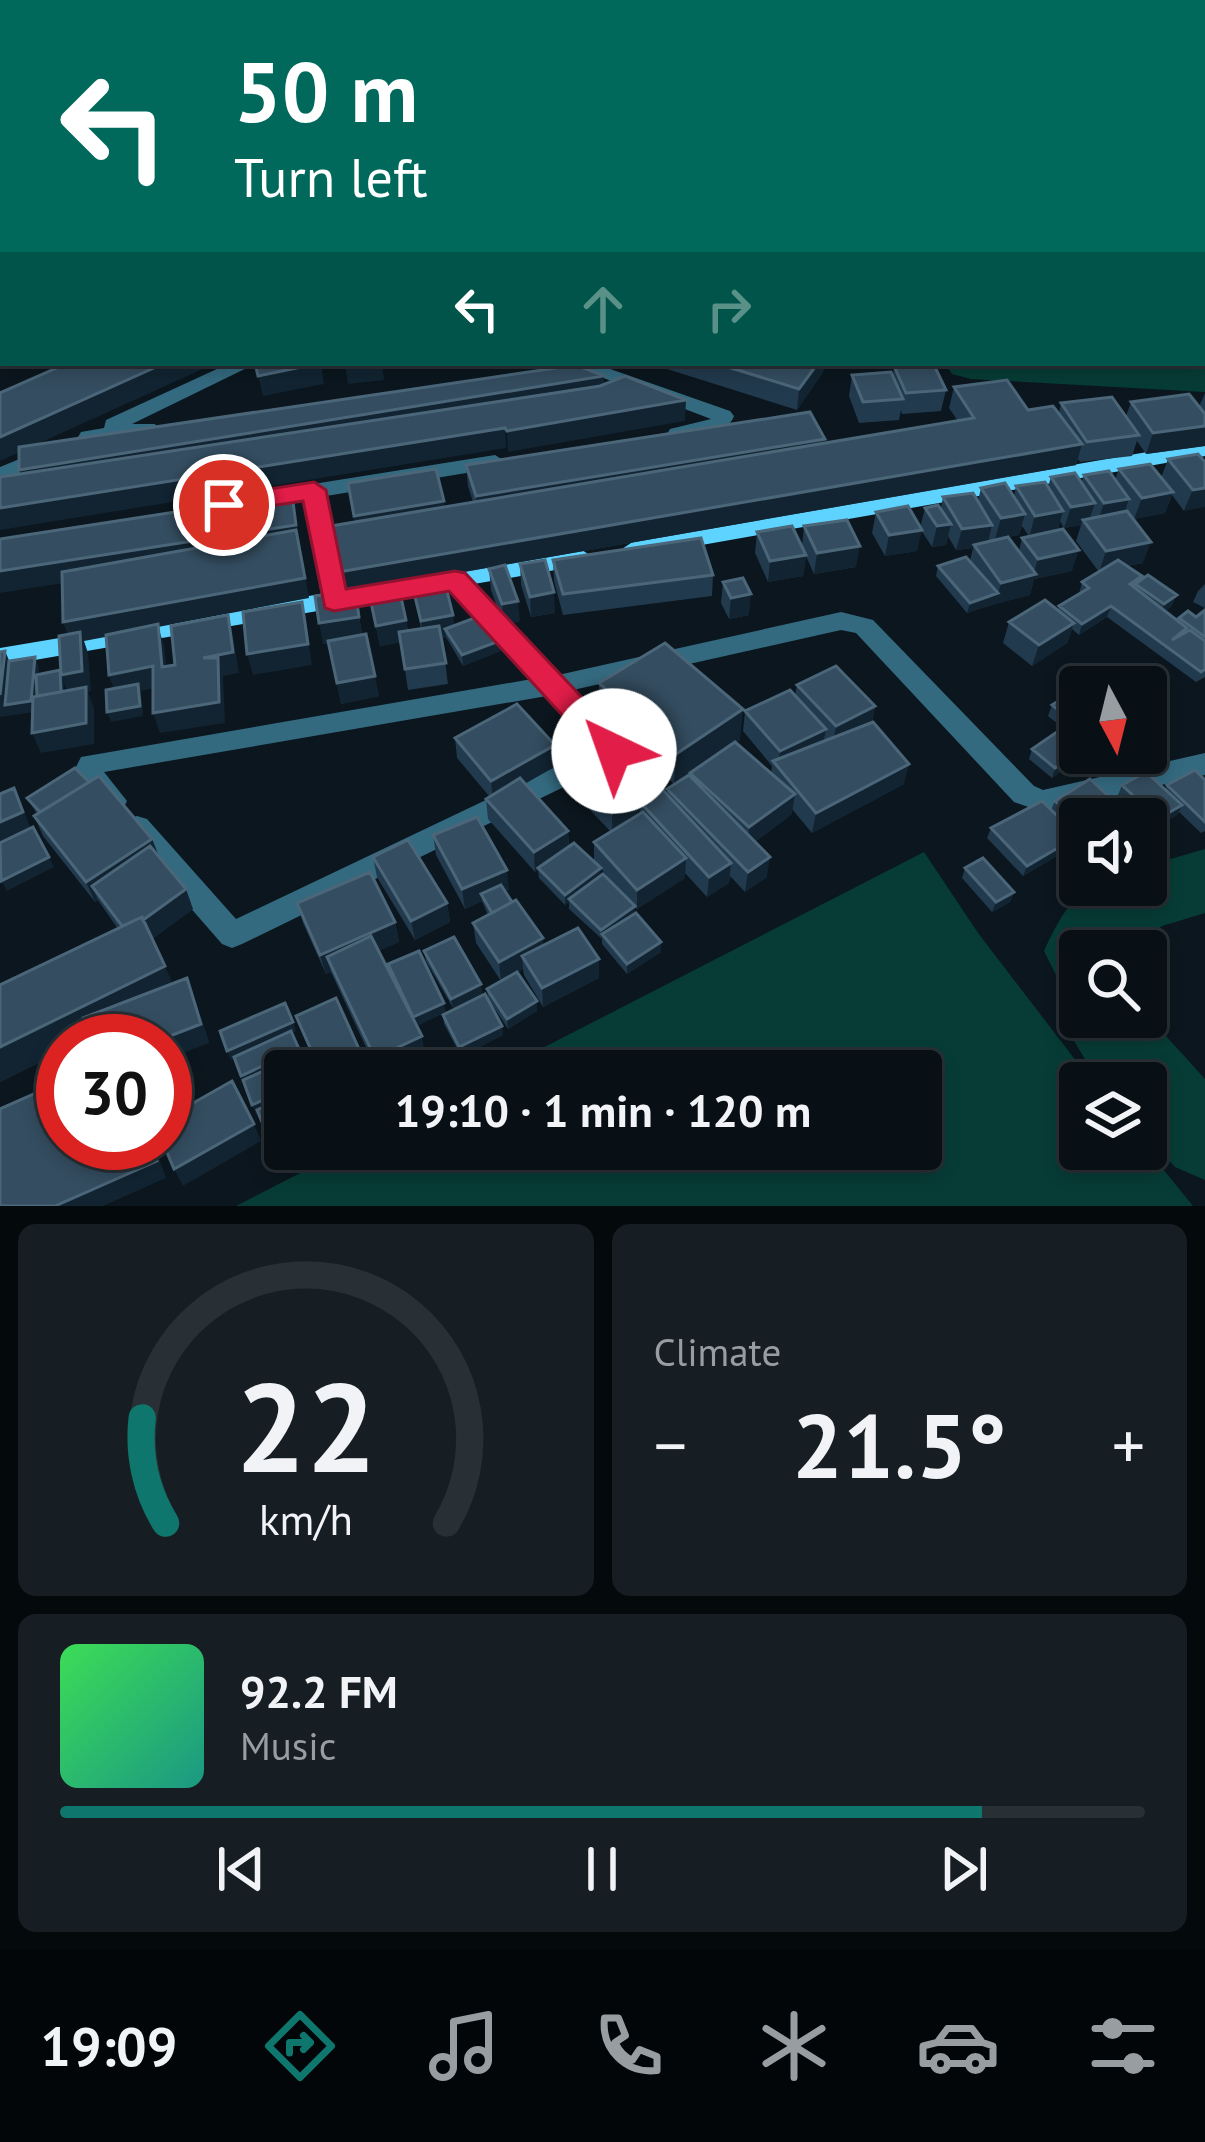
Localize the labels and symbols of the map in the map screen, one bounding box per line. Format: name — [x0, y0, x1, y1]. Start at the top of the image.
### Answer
pin — [173, 454, 275, 556]
north arrow — [1059, 666, 1167, 774]
position arrow — [551, 688, 677, 814]
speed limit sign: 30 — [36, 1014, 192, 1170]

